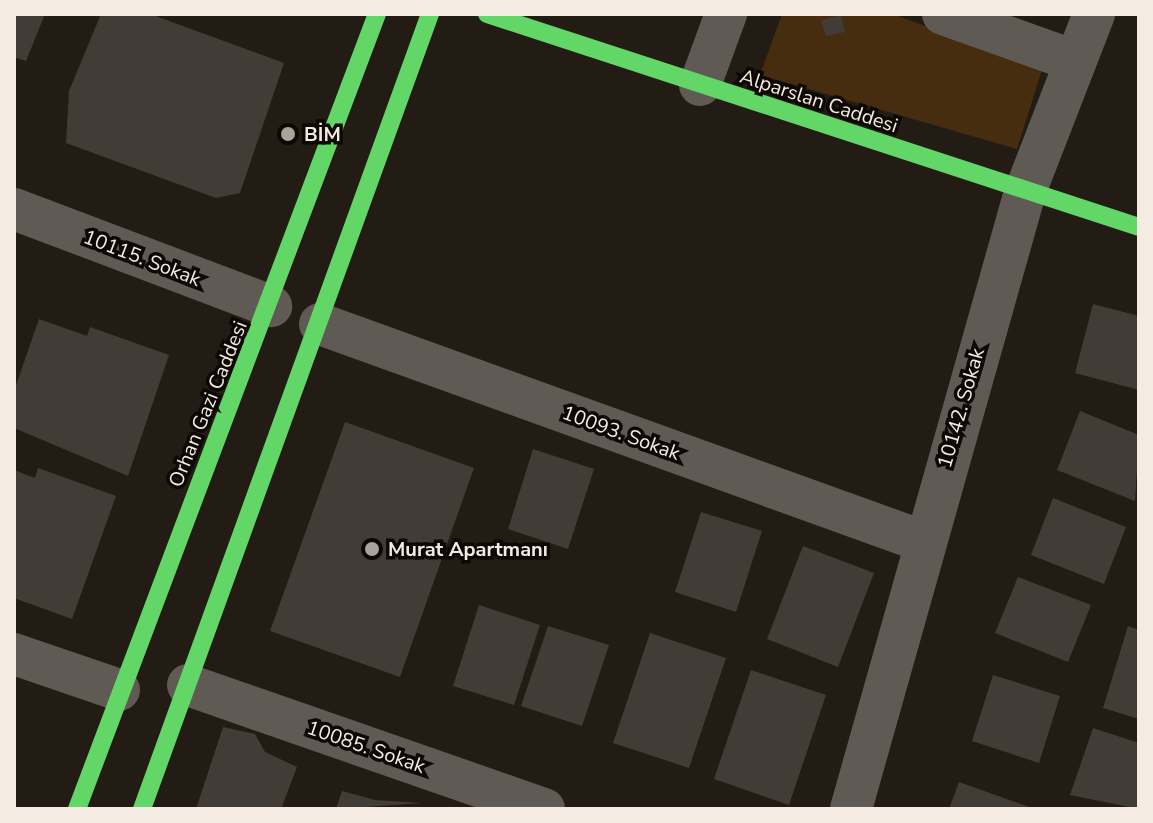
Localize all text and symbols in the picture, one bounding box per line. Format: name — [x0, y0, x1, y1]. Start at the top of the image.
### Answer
street label: Alparslan Caddesi — [737, 64, 901, 138]
place label: BİM — [304, 122, 341, 146]
marker: BİM — [279, 125, 297, 143]
street label: 10115. Sokak — [80, 225, 204, 291]
street label: Orhan Gazi Caddesi — [164, 317, 252, 491]
street label: 10142. Sokak — [932, 345, 990, 471]
street label: 10093. Sokak — [559, 401, 683, 465]
place label: Murat Apartmanı — [388, 537, 548, 561]
marker: Murat Apartmanı — [363, 540, 381, 558]
street label: 10085. Sokak — [304, 716, 428, 778]

